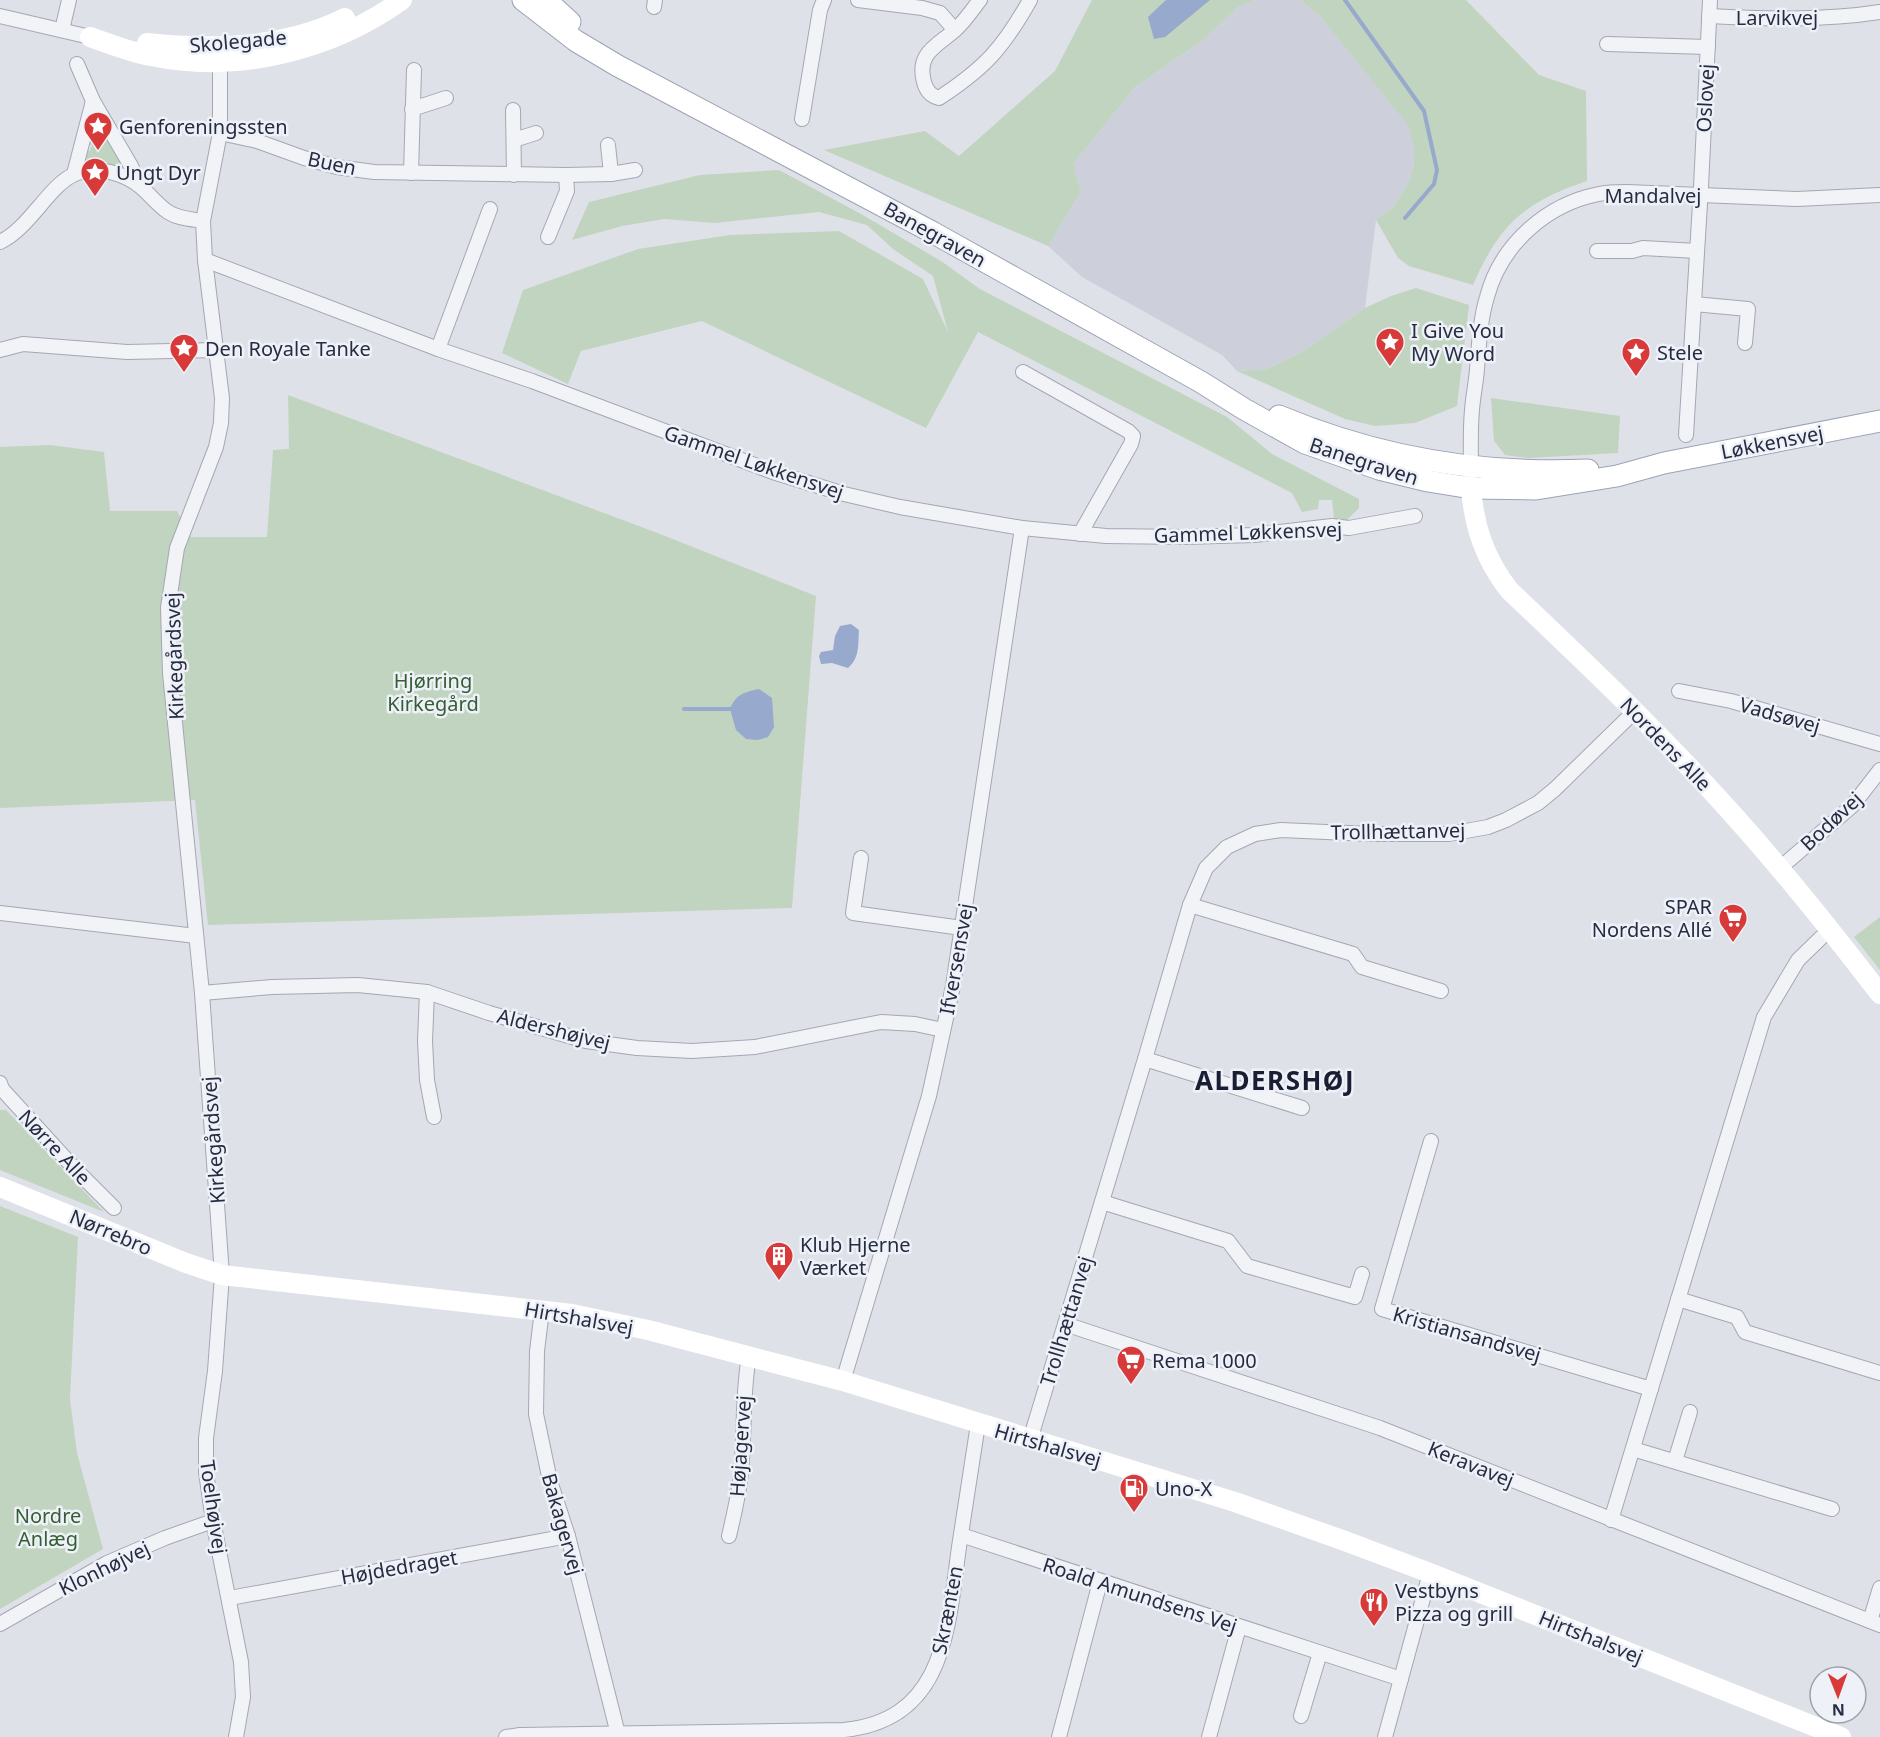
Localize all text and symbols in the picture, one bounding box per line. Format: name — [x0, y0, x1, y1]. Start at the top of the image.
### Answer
street label: Larvikvej — [1736, 4, 1818, 31]
street label: Skolegade — [188, 23, 288, 59]
street label: Oslovej — [1690, 63, 1720, 133]
place icon: Genforeningssten — [82, 110, 114, 152]
place label: Genforeningssten — [119, 113, 288, 140]
street label: Buen — [305, 145, 359, 181]
place icon: Ungt Dyr — [79, 156, 111, 198]
place label: Ungt Dyr — [116, 159, 201, 186]
street label: Mandalvej — [1605, 182, 1702, 209]
street label: Banegraven — [879, 195, 991, 273]
place label: I Give You My Word — [1411, 317, 1504, 367]
place icon: I Give You My Word — [1374, 326, 1406, 368]
place icon: Den Royale Tanke — [168, 332, 200, 374]
place label: Den Royale Tanke — [205, 335, 371, 362]
place icon: Stele — [1620, 336, 1652, 378]
place label: Stele — [1657, 339, 1703, 366]
street label: Gammel Løkkensvej — [660, 419, 848, 505]
street label: Løkkensvej — [1718, 419, 1826, 465]
street label: Banegraven — [1306, 431, 1422, 491]
street label: Gammel Løkkensvej — [1153, 515, 1343, 549]
street label: Kirkegårdsvej — [158, 592, 190, 720]
park label: Hjørring Kirkegård — [387, 667, 479, 717]
street label: Nordens Alle — [1615, 691, 1717, 797]
street label: Vadsøvej — [1736, 691, 1824, 739]
street label: Bodøvej — [1794, 785, 1868, 857]
street label: Trollhættanvej — [1330, 816, 1466, 846]
place label: SPAR Nordens Allé — [1592, 893, 1713, 943]
street label: Ifversensvej — [933, 901, 979, 1017]
supermarket icon: SPAR Nordens Allé — [1717, 902, 1749, 944]
street label: Aldershøjvej — [495, 1002, 613, 1056]
district label: ALDERSHØJ — [1195, 1062, 1355, 1098]
street label: Kirkegårdsvej — [195, 1075, 231, 1205]
street label: Nørre Alle — [13, 1103, 97, 1191]
street label: Nørrebro — [66, 1203, 156, 1261]
place label: Klub Hjerne Værket — [800, 1231, 911, 1281]
building icon: Klub Hjerne Værket — [763, 1240, 795, 1282]
street label: Trollhættanvej — [1033, 1253, 1099, 1389]
street label: Hirtshalsvej — [523, 1295, 635, 1341]
street label: Kristiansandsvej — [1390, 1300, 1544, 1368]
supermarket icon: Rema 1000 — [1115, 1344, 1147, 1386]
place label: Rema 1000 — [1152, 1347, 1257, 1374]
street label: Højagervej — [723, 1394, 757, 1498]
street label: Hirtshalsvej — [991, 1417, 1105, 1473]
street label: Keravavej — [1424, 1434, 1518, 1494]
street label: Toelhøjvej — [194, 1458, 234, 1556]
street label: Bakagervej — [536, 1470, 590, 1578]
fuel station icon: Uno-X — [1118, 1472, 1150, 1514]
place label: Uno-X — [1155, 1475, 1213, 1502]
park label: Nordre Anlæg — [15, 1502, 81, 1552]
street label: Klonhøjvej — [54, 1534, 154, 1602]
street label: Højdedraget — [339, 1543, 459, 1591]
street label: Roald Amundsens Vej — [1039, 1551, 1241, 1639]
street label: Skrænten — [925, 1563, 969, 1657]
place label: Vestbyns Pizza og grill — [1395, 1577, 1513, 1627]
restaurant icon: Vestbyns Pizza og grill — [1358, 1586, 1390, 1628]
street label: Hirtshalsvej — [1535, 1604, 1647, 1670]
north arrow — [1808, 1665, 1868, 1725]
text: N — [1832, 1699, 1845, 1721]

